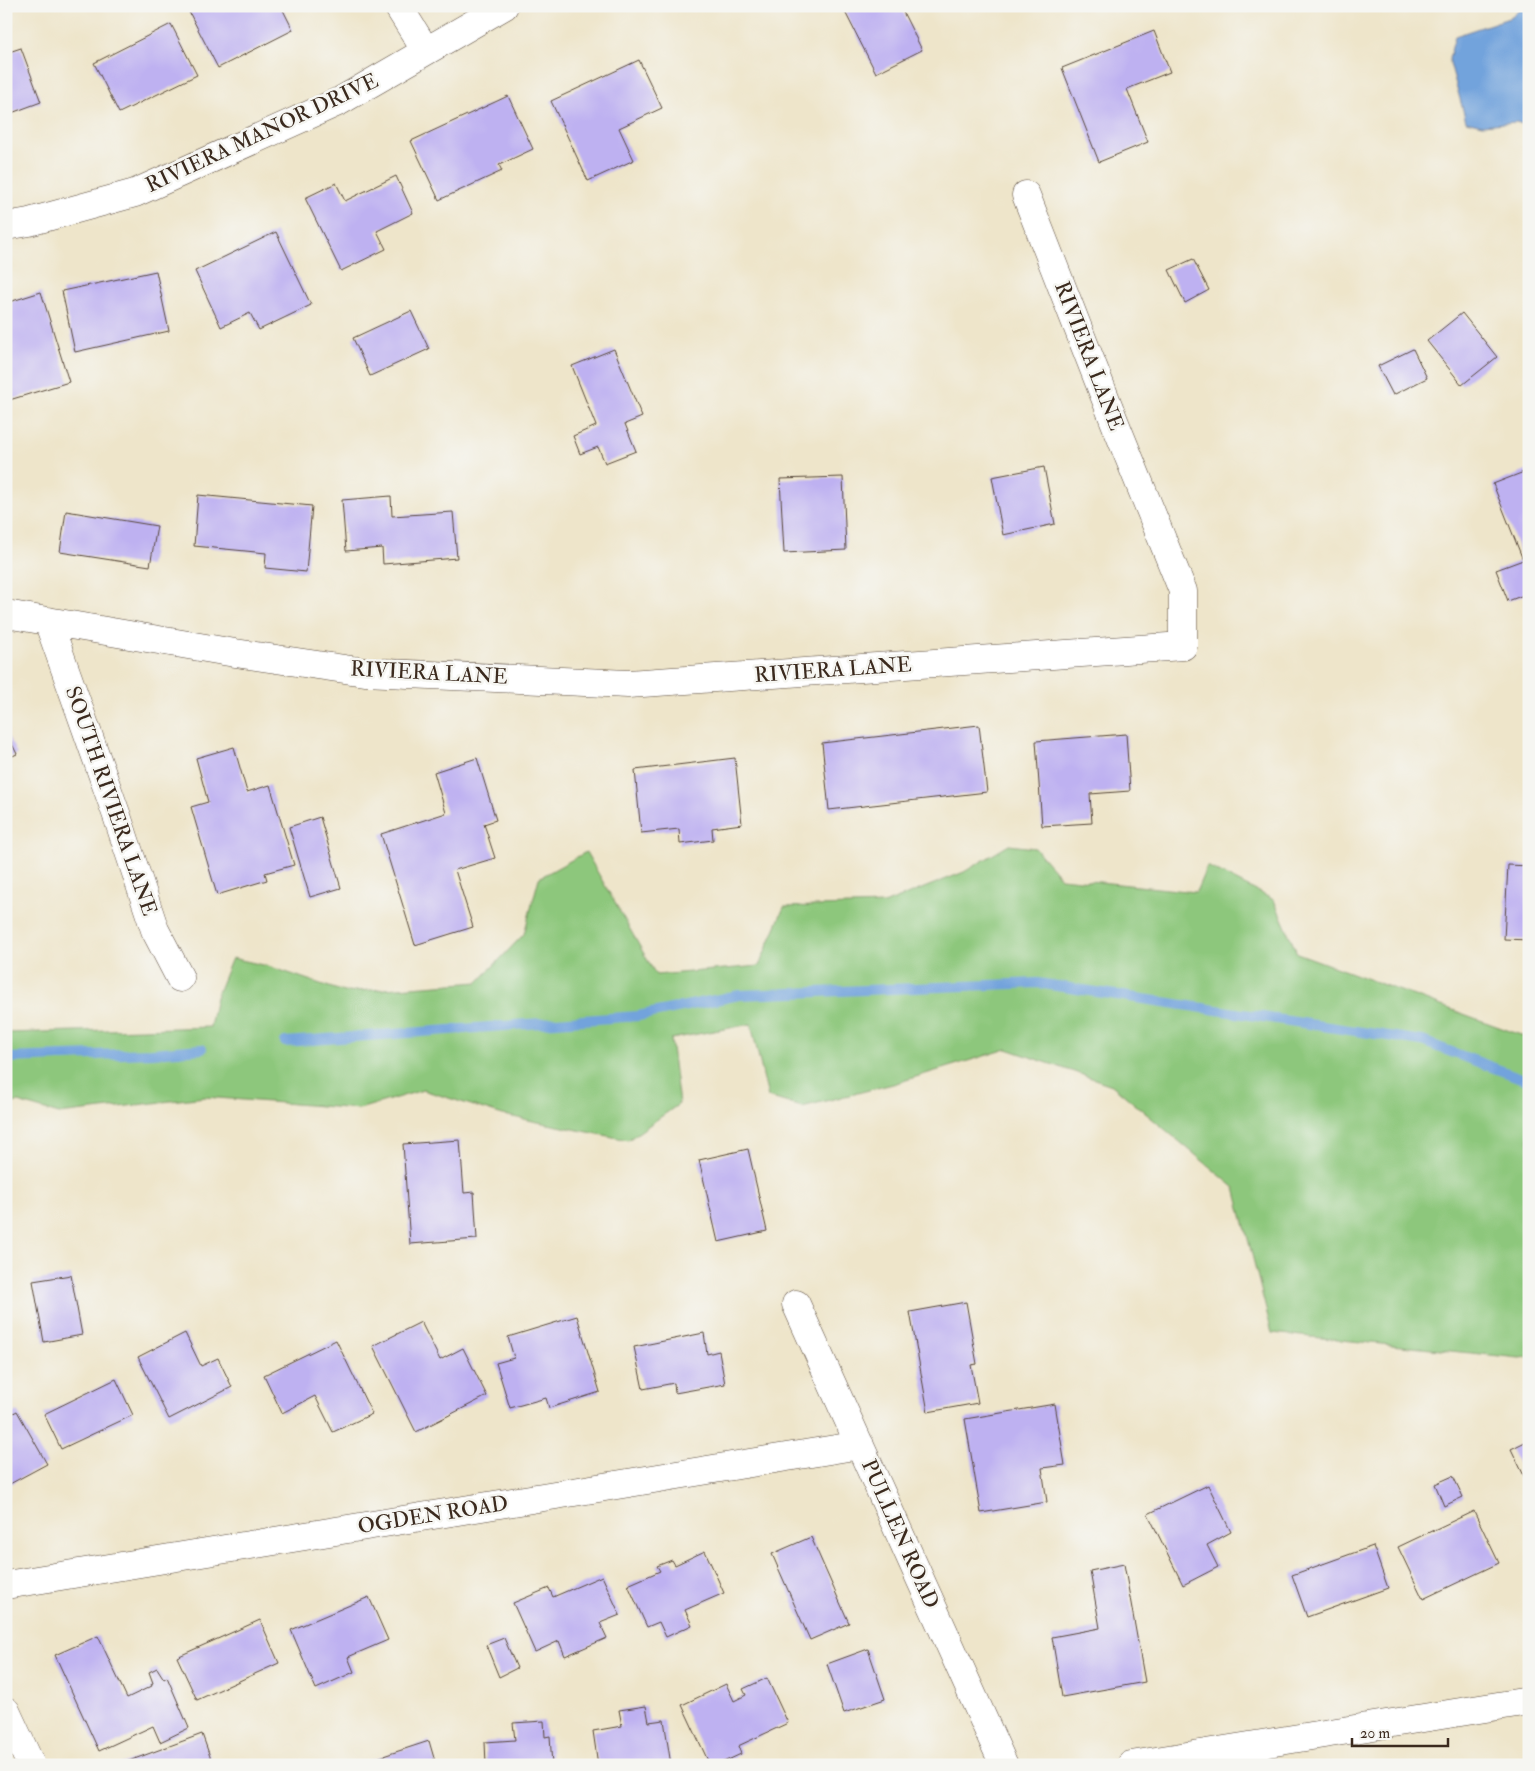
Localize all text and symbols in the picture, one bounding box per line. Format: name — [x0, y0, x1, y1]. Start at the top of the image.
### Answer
street label: RIVIERA MANOR DRIVE — [141, 67, 383, 199]
street label: RIVIERA LANE — [1048, 278, 1130, 434]
street label: RIVIERA LANE — [753, 651, 913, 689]
street label: RIVIERA LANE — [350, 655, 508, 691]
street label: SOUTH RIVIERA LANE — [59, 683, 163, 919]
street label: PULLEN ROAD — [855, 1455, 945, 1613]
street label: OGDEN ROAD — [356, 1490, 510, 1540]
scale bar — [1352, 1716, 1449, 1748]
text: 20 m — [1360, 1724, 1390, 1743]

